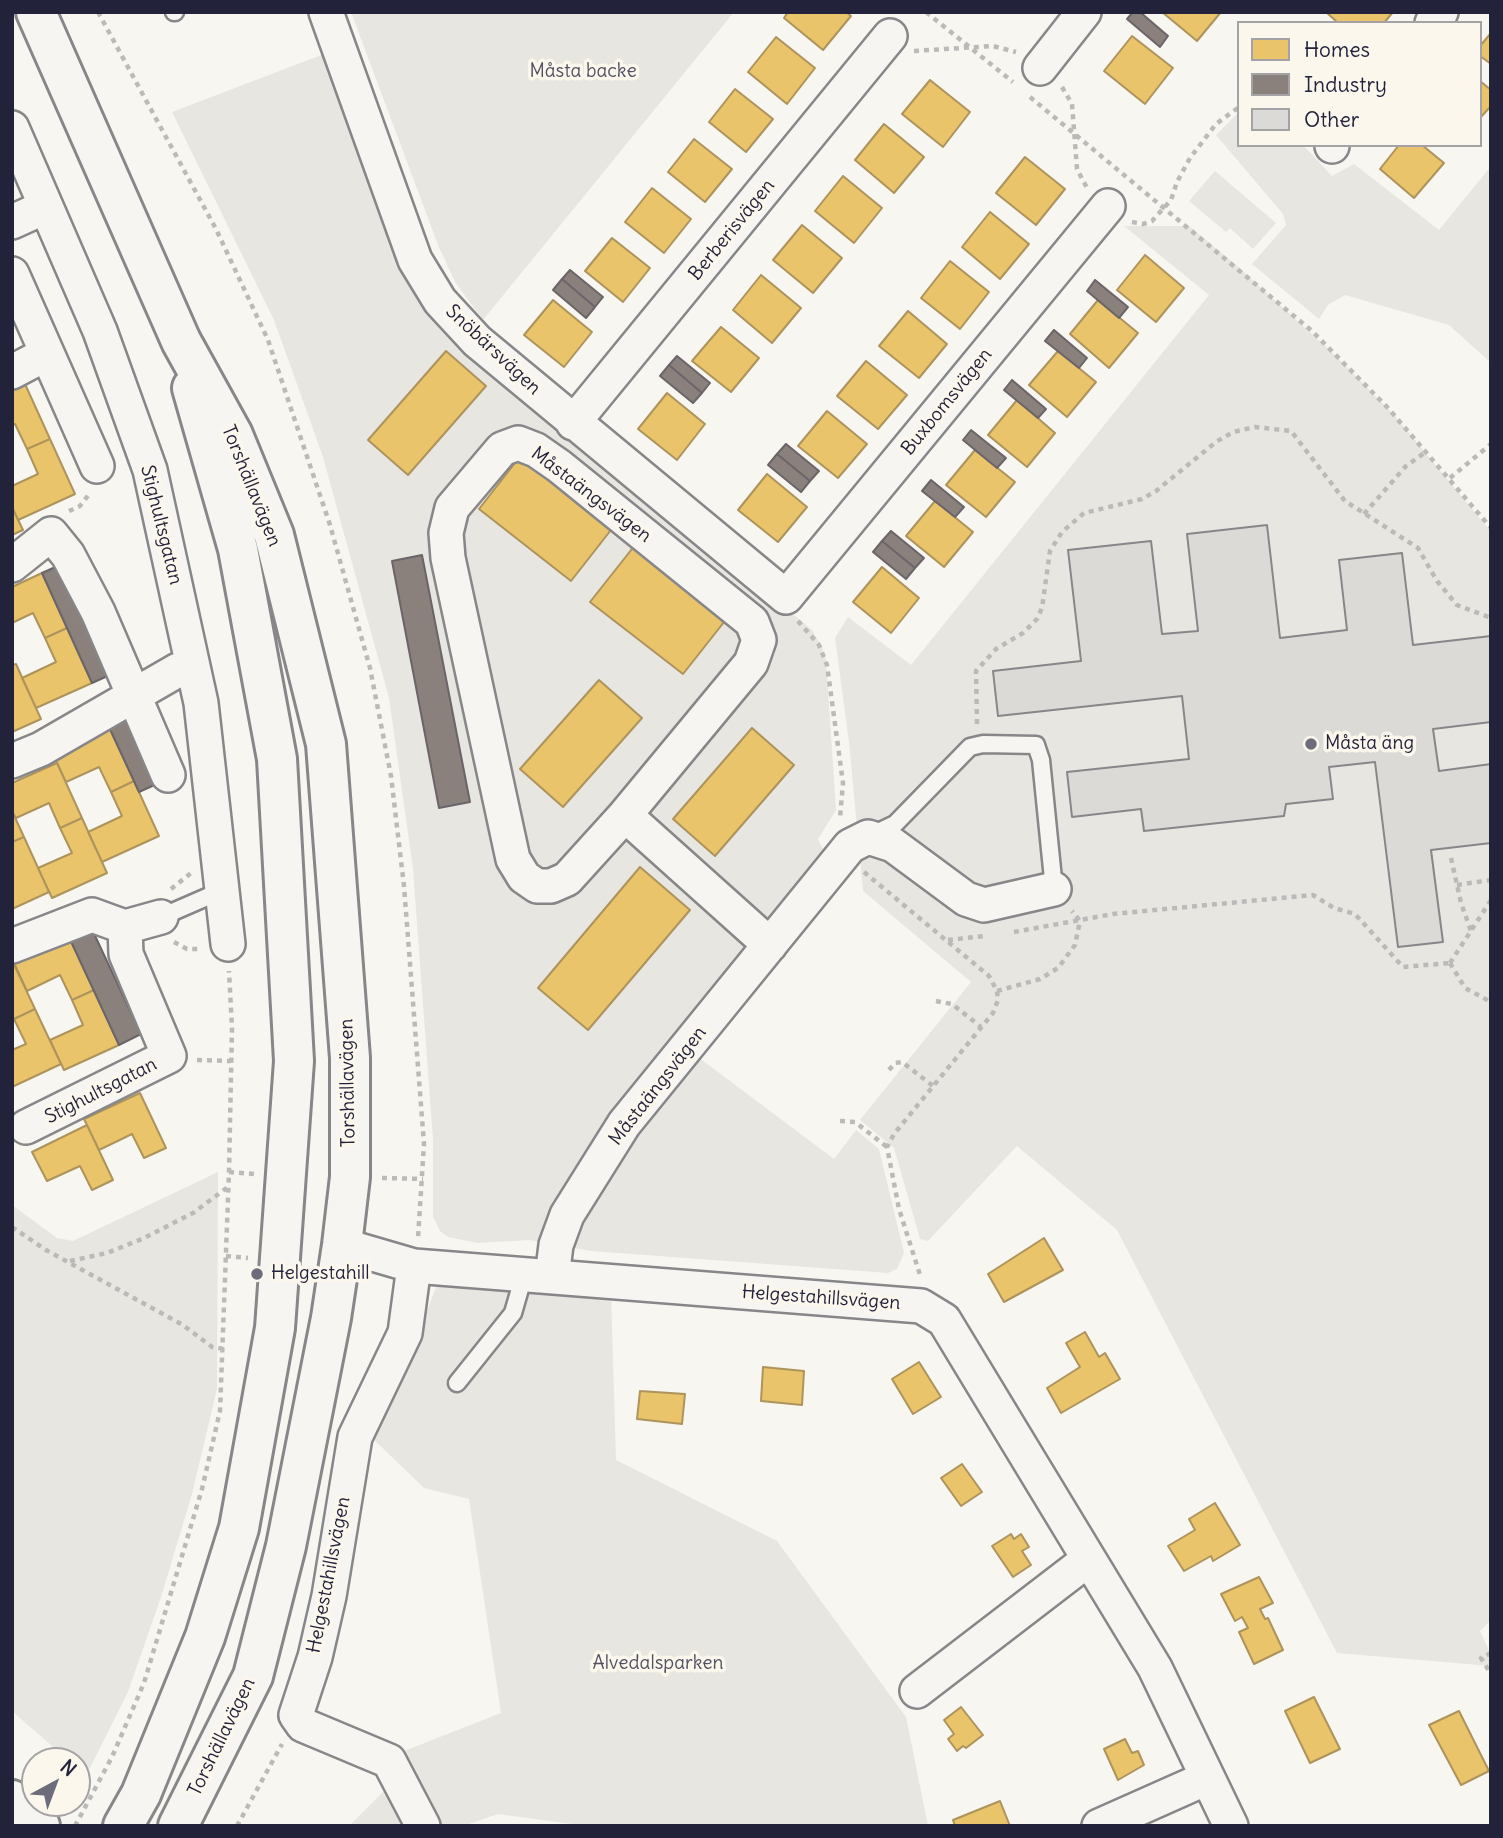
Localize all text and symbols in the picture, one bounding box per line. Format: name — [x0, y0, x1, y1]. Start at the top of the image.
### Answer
legend — [1237, 21, 1482, 147]
text: Homes — [1304, 36, 1370, 63]
park label: Måsta backe — [529, 61, 637, 83]
text: Industry — [1304, 71, 1387, 98]
text: Other — [1304, 106, 1359, 133]
street label: Berberisvägen — [684, 175, 780, 285]
street label: Snöbärsvägen — [441, 300, 545, 400]
street label: Buxbomsvägen — [897, 344, 997, 460]
street label: Torshällavägen — [216, 422, 286, 550]
street label: Måstaängsvägen — [526, 442, 656, 548]
street label: Stighultsgatan — [135, 463, 187, 587]
place label: Måsta äng — [1325, 733, 1414, 755]
marker: Måsta äng — [1303, 736, 1319, 752]
street label: Torshällavägen — [335, 1018, 361, 1148]
street label: Måstaängsvägen — [604, 1022, 712, 1150]
street label: Stighultsgatan — [41, 1053, 161, 1129]
place label: Helgestahill — [271, 1263, 369, 1285]
marker: Helgestahill — [249, 1266, 265, 1282]
street label: Helgestahillsvägen — [741, 1281, 901, 1315]
street label: Helgestahillsvägen — [303, 1495, 355, 1655]
park label: Alvedalsparken — [592, 1653, 724, 1675]
street label: Torshällavägen — [184, 1674, 260, 1800]
north arrow — [21, 1747, 91, 1817]
text: N — [56, 1754, 81, 1781]

